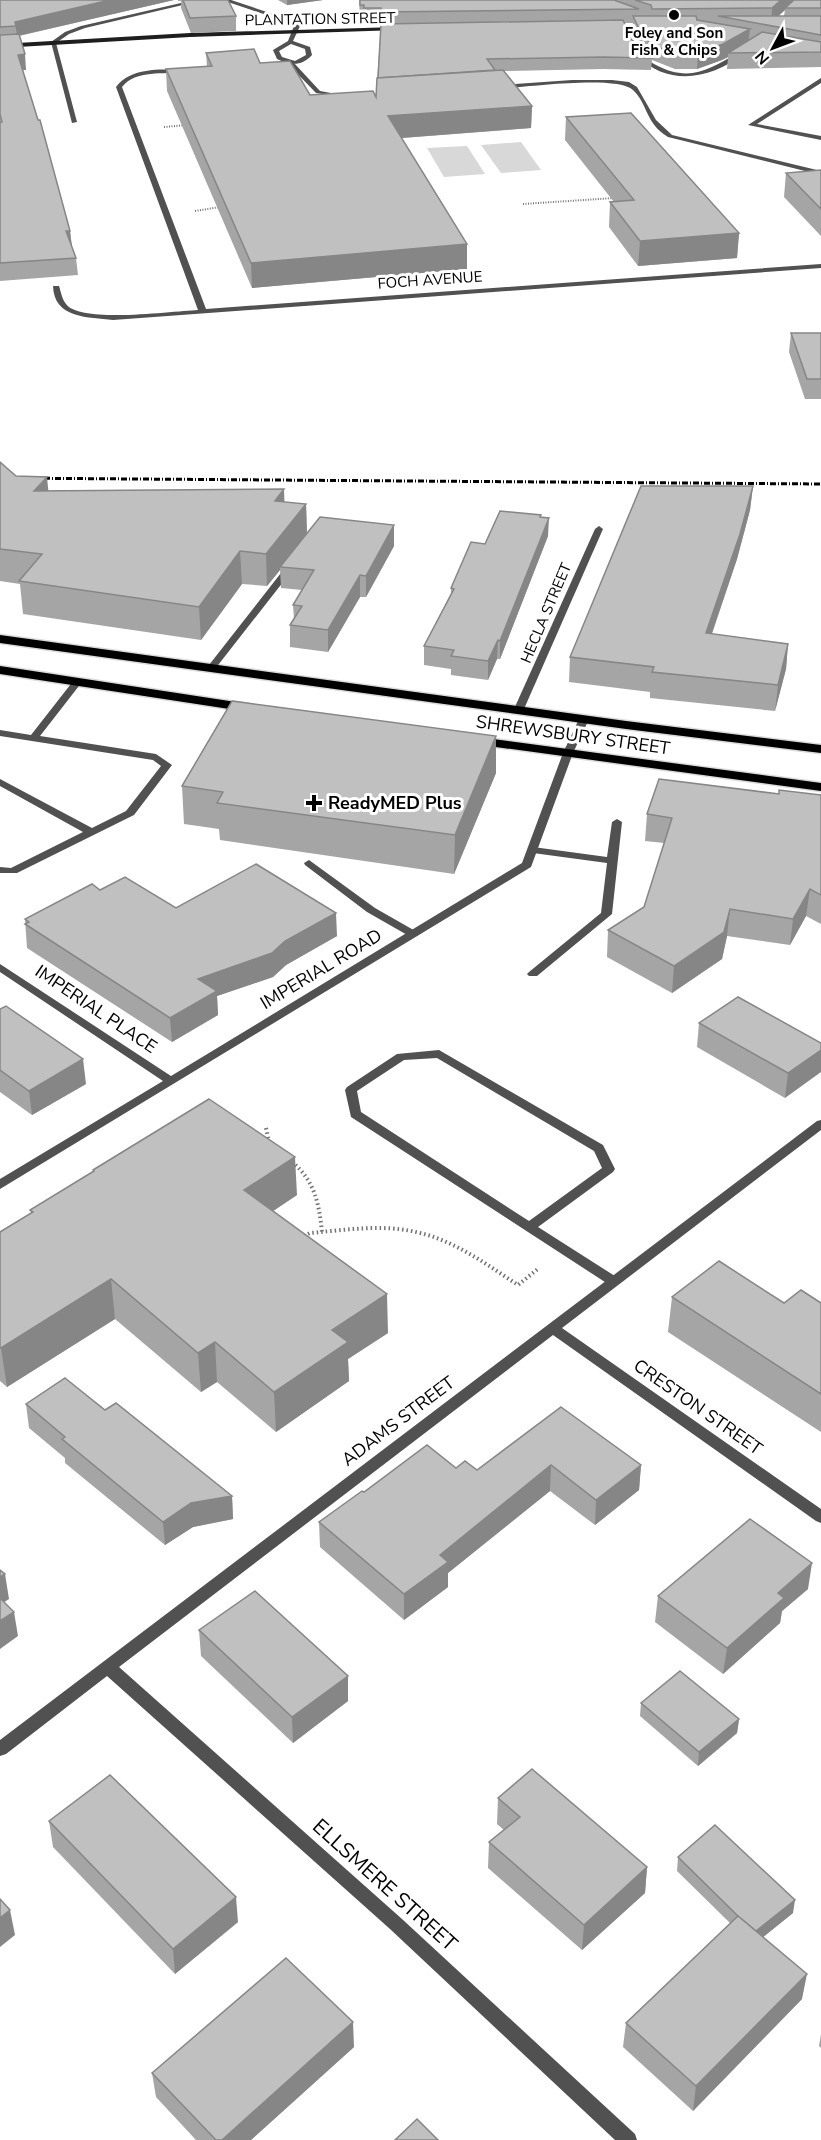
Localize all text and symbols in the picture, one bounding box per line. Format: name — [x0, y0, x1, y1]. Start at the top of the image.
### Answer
street label: PLANTATION STREET — [244, 8, 396, 30]
marker: Foley and Son Fish & Chips — [667, 8, 681, 22]
north arrow — [743, 18, 803, 78]
place label: Foley and Son Fish & Chips — [625, 23, 723, 60]
text: N — [750, 45, 775, 69]
street label: FOCH AVENUE — [377, 266, 483, 294]
street label: HECLA STREET — [516, 560, 576, 666]
street label: SHREWSBURY STREET — [474, 709, 672, 761]
place label: ReadyMED Plus — [328, 791, 462, 815]
marker: ReadyMED Plus — [305, 794, 323, 812]
street label: IMPERIAL ROAD — [256, 923, 386, 1015]
street label: IMPERIAL PLACE — [30, 959, 162, 1059]
street label: CRESTON STREET — [629, 1353, 767, 1461]
street label: ADAMS STREET — [337, 1370, 460, 1471]
street label: ELLSMERE STREET — [307, 1812, 464, 1958]

